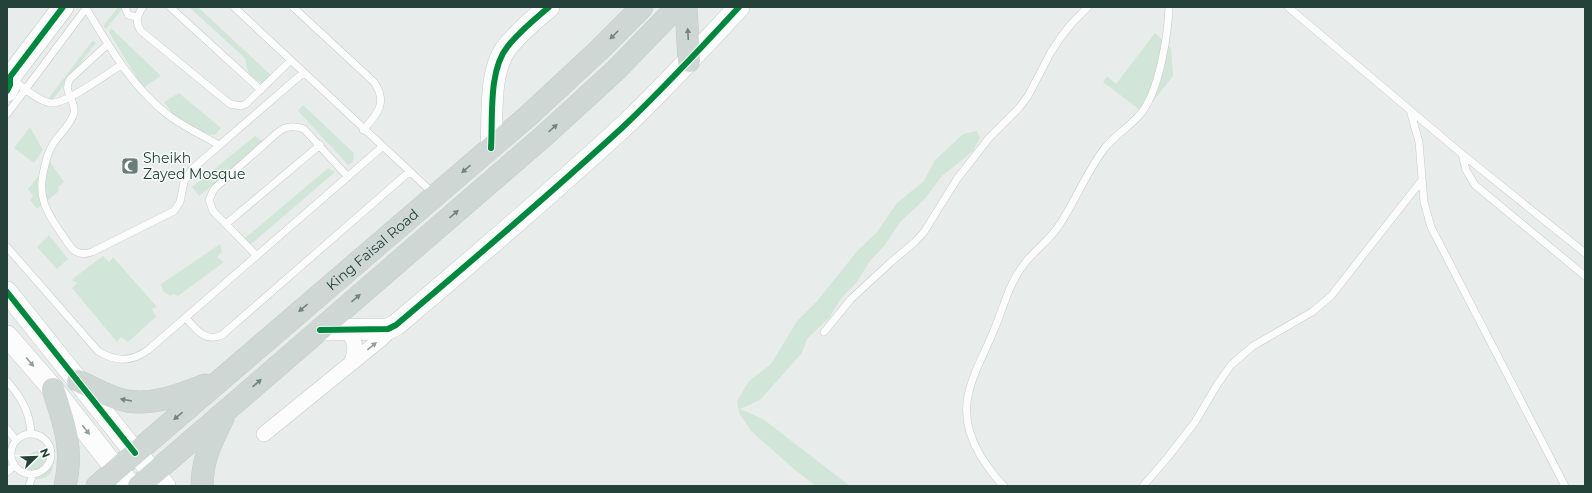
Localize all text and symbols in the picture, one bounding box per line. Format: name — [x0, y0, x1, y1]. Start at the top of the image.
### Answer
one-way arrow — [684, 28, 691, 40]
one-way arrow — [609, 30, 619, 40]
one-way arrow — [548, 124, 558, 133]
place label: Sheikh Zayed Mosque — [143, 149, 245, 183]
mosque icon: Sheikh Zayed Mosque — [120, 156, 140, 176]
one-way arrow — [461, 165, 471, 174]
street label: King Faisal Road — [322, 205, 422, 294]
one-way arrow — [449, 209, 460, 218]
one-way arrow — [351, 294, 361, 303]
one-way arrow — [299, 303, 308, 312]
one-way arrow — [367, 342, 377, 350]
one-way arrow — [25, 357, 34, 367]
one-way arrow — [252, 379, 263, 388]
one-way arrow — [120, 396, 132, 402]
one-way arrow — [172, 411, 183, 420]
one-way arrow — [81, 425, 90, 436]
north arrow — [16, 437, 56, 477]
text: N — [37, 446, 53, 460]

